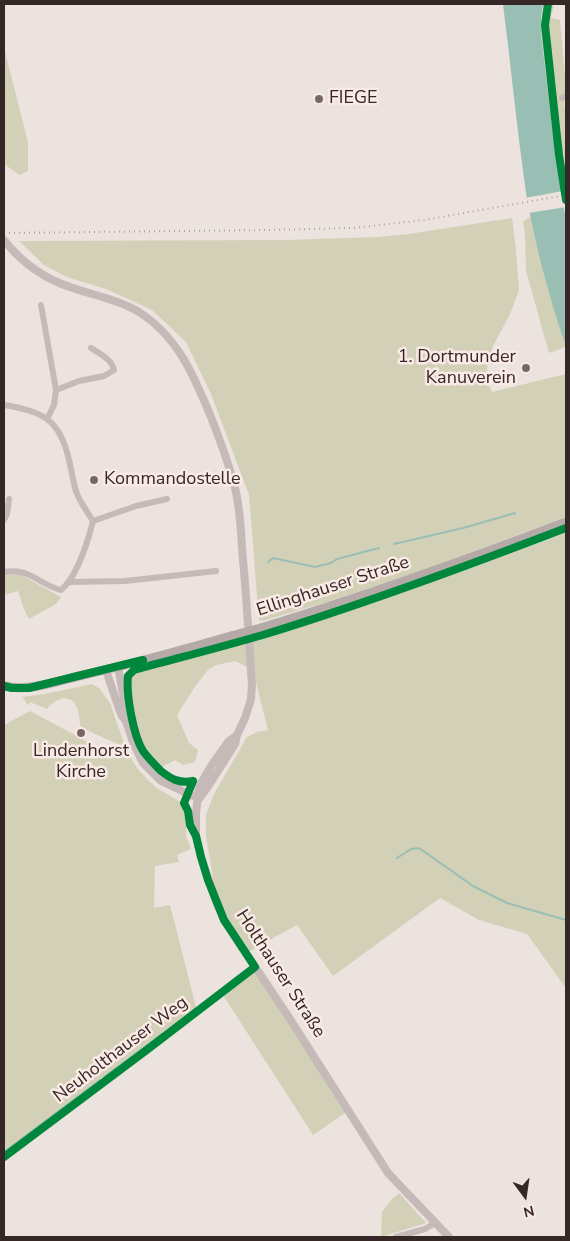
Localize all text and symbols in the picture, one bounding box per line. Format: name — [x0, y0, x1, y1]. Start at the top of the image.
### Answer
place label: FIEGE — [329, 88, 377, 110]
marker: FIEGE — [313, 93, 325, 105]
place label: 1. Dortmunder Kanuverein — [398, 347, 516, 389]
marker: 1. Dortmunder Kanuverein — [520, 362, 532, 374]
place label: Kommandostelle — [104, 469, 241, 491]
marker: Kommandostelle — [88, 474, 100, 486]
street label: Ellinghauser Straße — [254, 552, 412, 622]
marker: Lindenhorst Kirche — [75, 727, 87, 739]
place label: Lindenhorst Kirche — [33, 741, 129, 784]
street label: Holthauser Straße — [231, 906, 329, 1042]
street label: Neuholthauser Weg — [50, 992, 192, 1108]
north arrow — [500, 1171, 550, 1221]
text: N — [521, 1201, 536, 1222]

